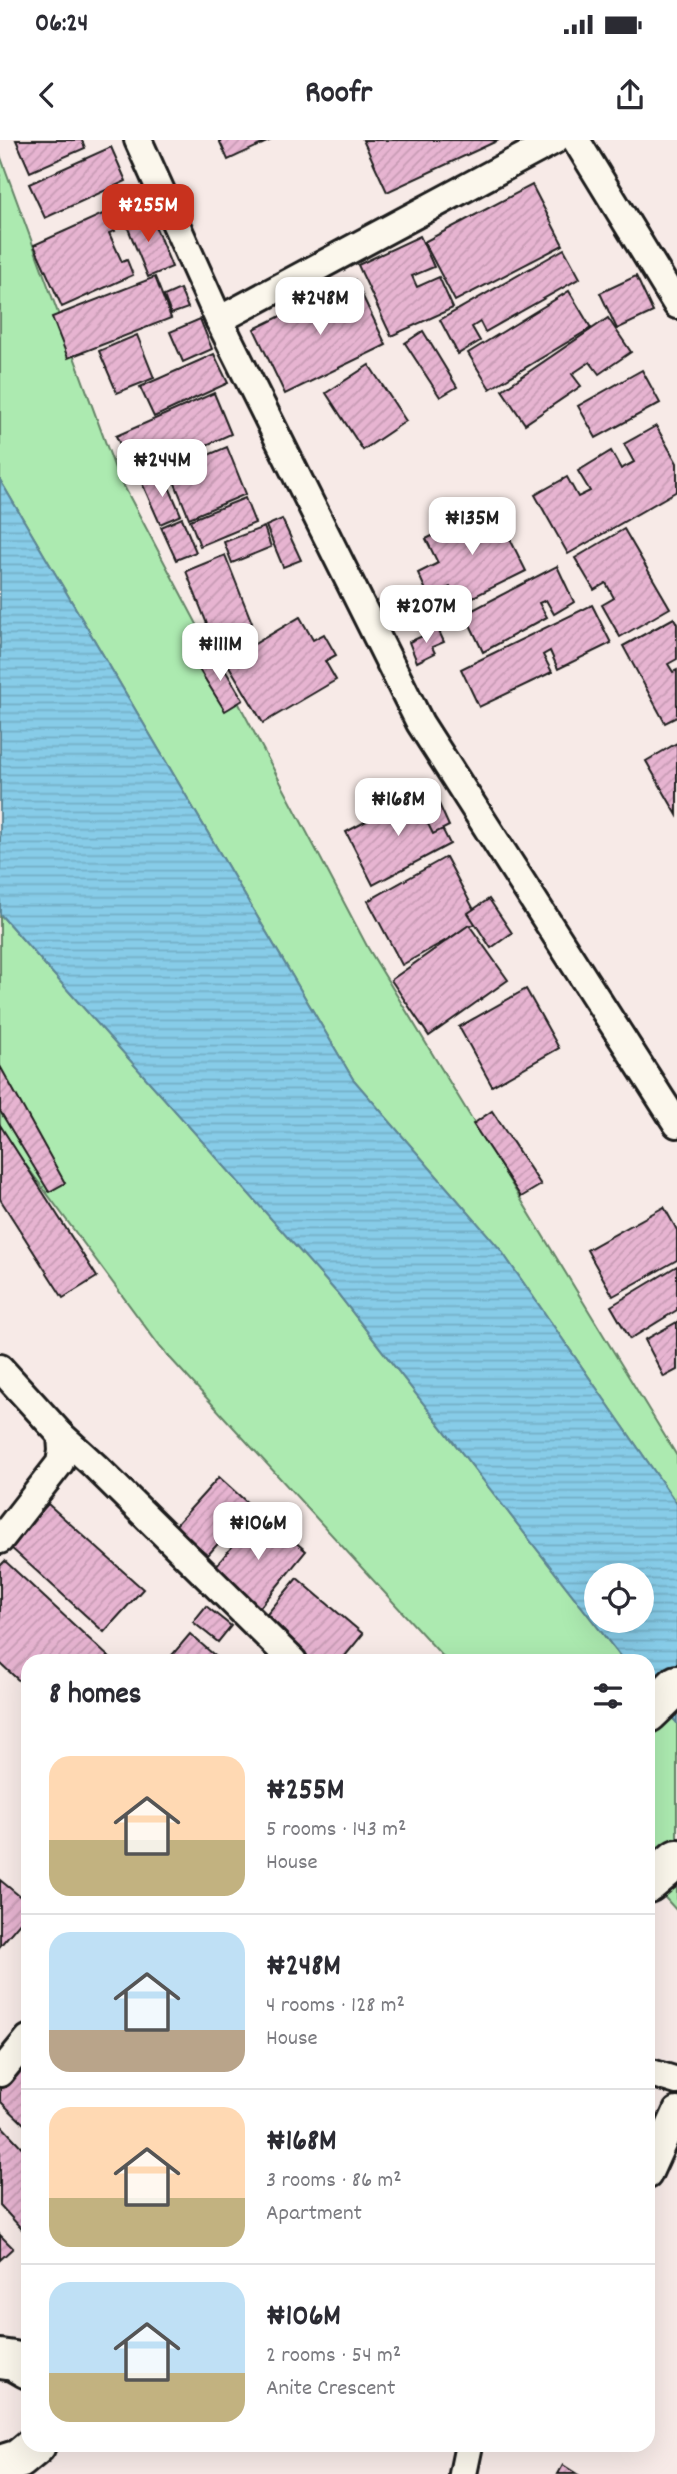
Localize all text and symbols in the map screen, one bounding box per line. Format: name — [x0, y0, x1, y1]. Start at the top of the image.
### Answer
text: 06:24 — [35, 6, 88, 43]
text: Roofr — [305, 72, 372, 118]
icon: back — [28, 76, 66, 114]
icon: share — [611, 76, 649, 114]
pin: ₦255M — [99, 184, 197, 244]
text: ₦255M — [118, 190, 178, 223]
pin: ₦248M — [271, 278, 369, 337]
text: ₦248M — [291, 283, 349, 316]
pin: ₦244M — [113, 440, 211, 499]
text: ₦244M — [133, 445, 191, 478]
pin: ₦135M — [423, 498, 521, 557]
text: ₦135M — [445, 503, 499, 536]
pin: ₦207M — [377, 586, 475, 645]
text: ₦207M — [396, 591, 456, 624]
pin: ₦111M — [171, 624, 269, 683]
text: ₦111M — [198, 629, 242, 662]
pin: ₦168M — [349, 778, 447, 838]
text: ₦168M — [371, 784, 425, 817]
pin: ₦106M — [209, 1502, 307, 1562]
text: ₦106M — [229, 1508, 287, 1541]
map controls — [584, 1563, 654, 1633]
button: locate — [584, 1563, 654, 1633]
text: 8 homes — [49, 1675, 141, 1718]
icon: filters — [589, 1677, 627, 1715]
text: ₦255M — [266, 1771, 344, 1814]
icon: home — [105, 1784, 189, 1868]
text: 5 rooms · 143 m² — [266, 1814, 406, 1847]
text: House — [266, 1847, 318, 1880]
text: ₦248M — [266, 1947, 341, 1990]
icon: home — [105, 1960, 189, 2044]
text: 4 rooms · 128 m² — [266, 1990, 405, 2023]
text: House — [266, 2023, 318, 2056]
text: ₦168M — [266, 2122, 337, 2165]
icon: home — [105, 2135, 189, 2219]
text: 3 rooms · 86 m² — [266, 2165, 402, 2198]
text: Apartment — [266, 2198, 362, 2231]
text: ₦106M — [266, 2297, 341, 2340]
icon: home — [105, 2310, 189, 2394]
text: 2 rooms · 54 m² — [266, 2340, 401, 2373]
text: Anite Crescent — [266, 2373, 395, 2406]

